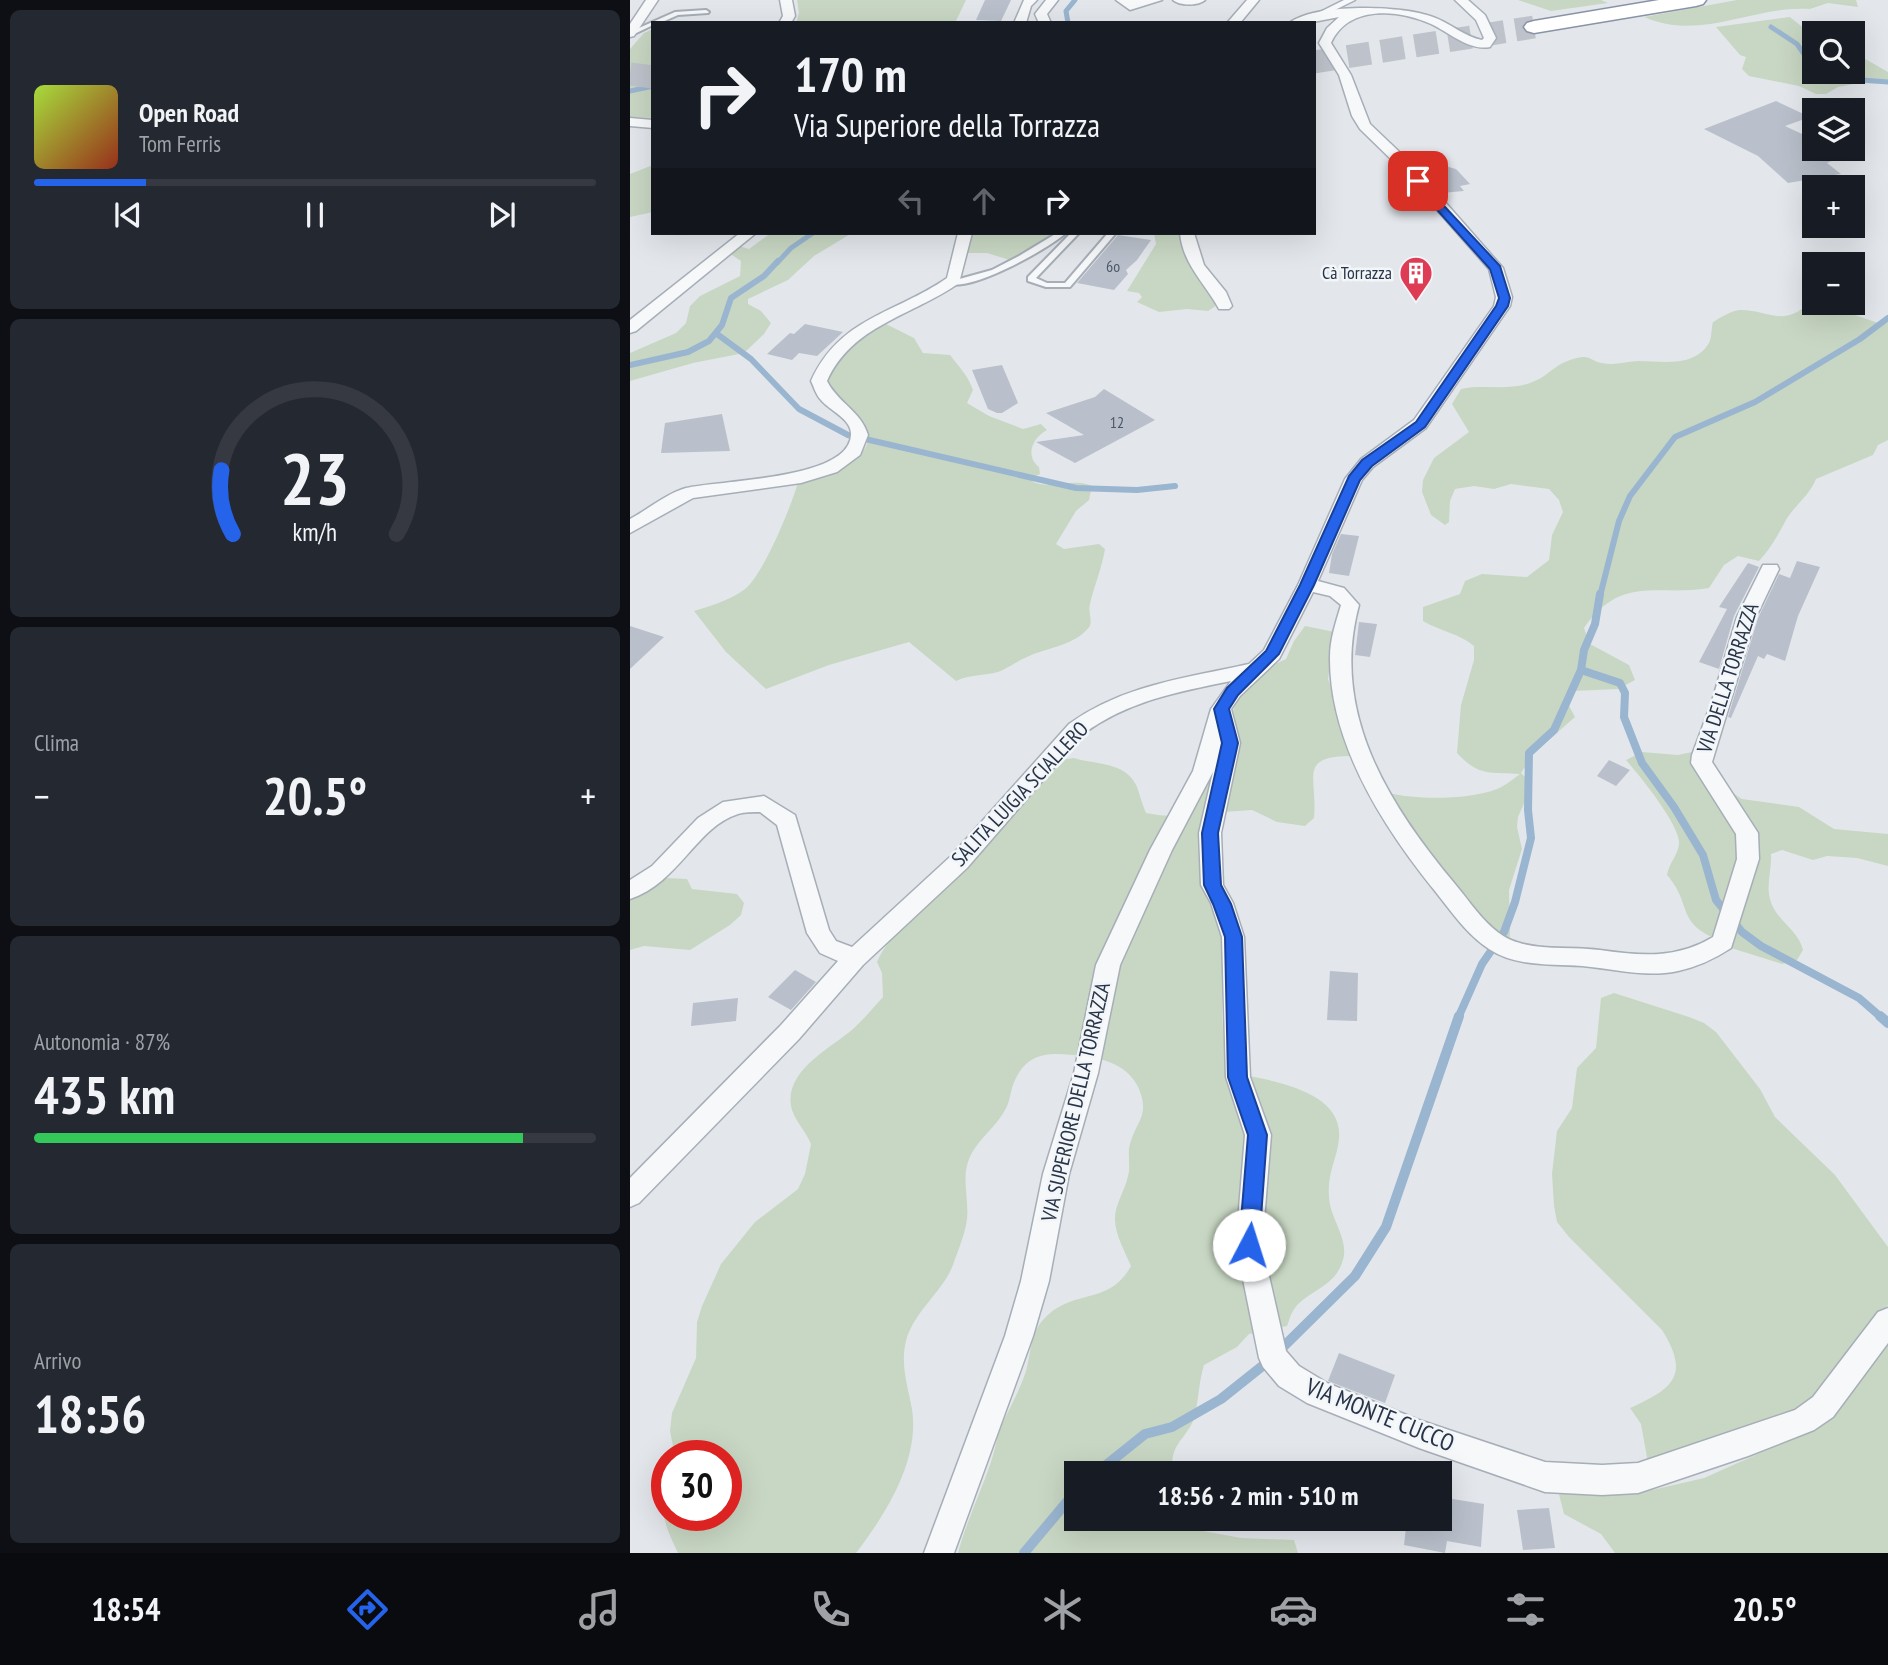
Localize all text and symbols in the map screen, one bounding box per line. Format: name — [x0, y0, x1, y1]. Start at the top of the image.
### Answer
map controls — [1802, 21, 1865, 315]
button: search — [1802, 21, 1865, 84]
text: 170 m — [794, 42, 907, 106]
icon: right — [679, 49, 770, 140]
text: Open Road — [139, 96, 239, 129]
button: layers — [1802, 98, 1865, 161]
text: Via Superiore della Torrazza — [794, 104, 1100, 146]
text: Tom Ferris — [139, 129, 221, 158]
pin — [1388, 151, 1448, 211]
icon: arrive — [1399, 162, 1437, 200]
button: + — [1802, 175, 1865, 238]
icon: left — [892, 182, 930, 220]
icon: ahead — [965, 182, 1003, 220]
icon: right — [1038, 182, 1076, 220]
icon: previous — [109, 196, 147, 234]
icon: pause — [296, 196, 334, 234]
icon: next — [483, 196, 521, 234]
button: − — [1802, 252, 1865, 315]
building icon: Cà Torrazza — [1397, 254, 1435, 303]
house number: 6o — [1106, 256, 1120, 276]
place label: Cà Torrazza — [1322, 261, 1392, 284]
house number: 12 — [1110, 412, 1124, 432]
text: 23 — [280, 430, 350, 524]
text: km/h — [293, 516, 337, 548]
street label: VIA DELLA TORRAZZA — [1690, 599, 1765, 757]
street label: SALITA LUIGIA SCIALLERO — [945, 715, 1094, 872]
text: Clima — [34, 728, 79, 757]
text: 20.5° — [263, 762, 367, 829]
text: − — [34, 771, 50, 820]
text: + — [580, 771, 596, 820]
street label: VIA SUPERIORE DELLA TORRAZZA — [1035, 980, 1116, 1225]
text: Autonomia · 87% — [34, 1027, 170, 1056]
text: 435 km — [34, 1061, 175, 1128]
position arrow — [1212, 1208, 1286, 1282]
text: Arrivo — [34, 1346, 81, 1375]
street label: VIA MONTE CUCCO — [1300, 1370, 1459, 1458]
text: 18:56 — [34, 1380, 146, 1447]
speed limit sign: 30 — [651, 1440, 742, 1531]
text: 18:56 · 2 min · 510 m — [1158, 1479, 1358, 1512]
icon: directions — [343, 1585, 392, 1634]
icon: music — [575, 1585, 624, 1634]
icon: phone — [806, 1585, 855, 1634]
icon: climate — [1038, 1585, 1087, 1634]
icon: car — [1269, 1585, 1318, 1634]
icon: filters — [1501, 1585, 1550, 1634]
text: 18:54 — [91, 1588, 160, 1630]
text: 20.5° — [1732, 1588, 1797, 1630]

